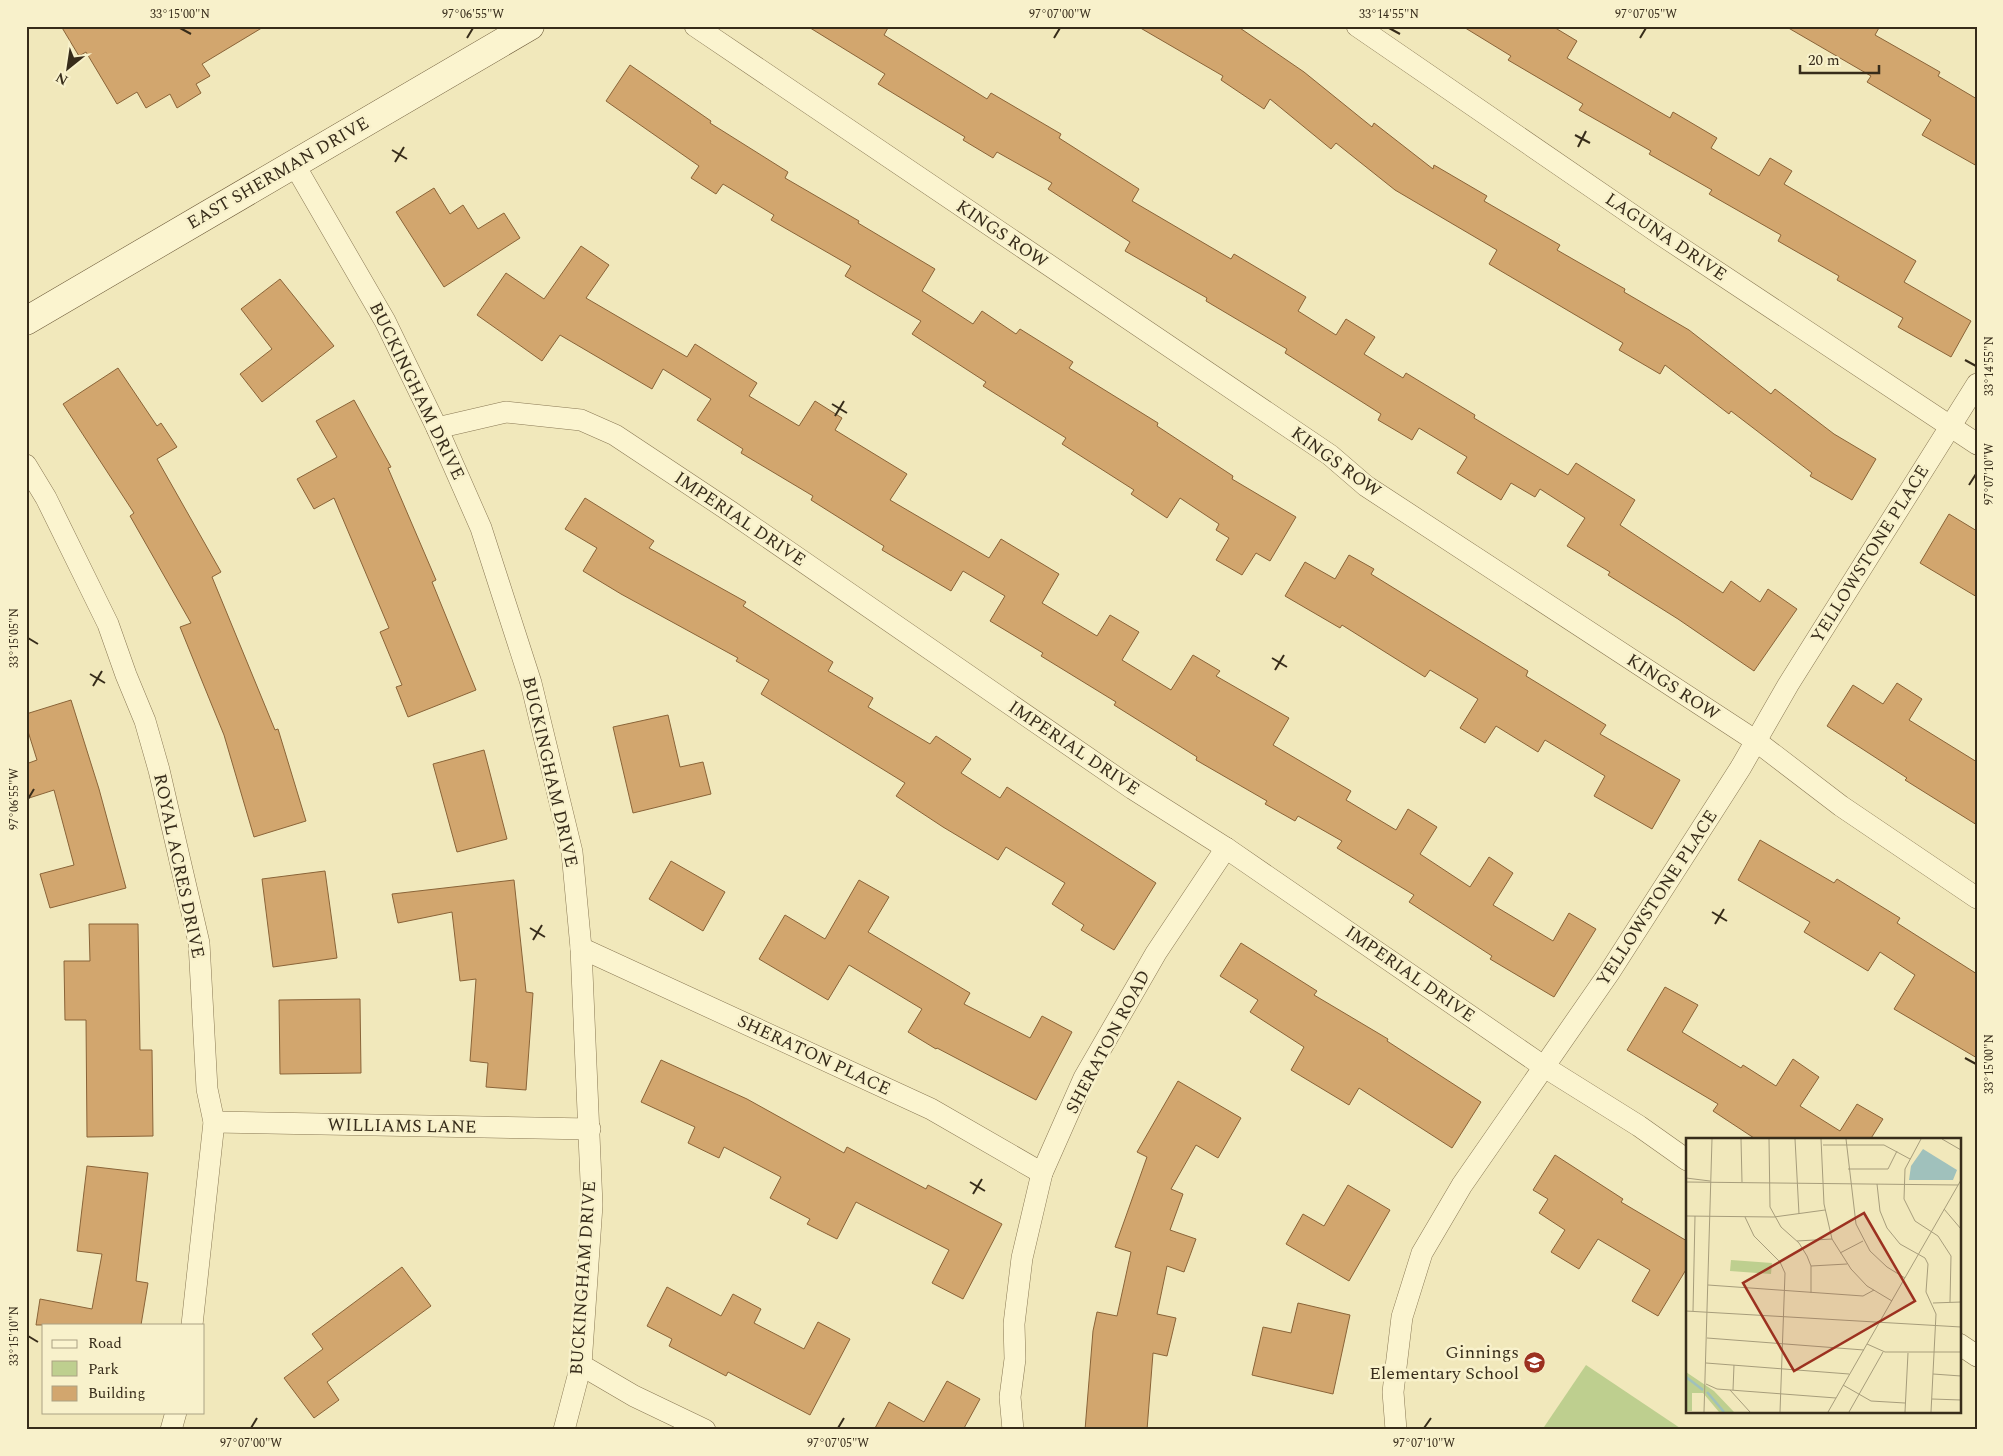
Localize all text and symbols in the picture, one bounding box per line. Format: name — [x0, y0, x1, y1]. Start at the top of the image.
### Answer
text: 33°15'00"N — [150, 5, 210, 24]
text: 97°06'55"W — [442, 5, 504, 24]
text: 97°07'00"W — [1029, 5, 1091, 24]
text: 33°14'55"N — [1359, 5, 1419, 24]
text: 97°07'05"W — [1615, 5, 1677, 24]
north arrow — [42, 42, 92, 92]
scale bar — [1800, 42, 1879, 74]
text: 20 m — [1808, 49, 1840, 72]
text: N — [52, 67, 72, 91]
street label: EAST SHERMAN DRIVE — [182, 110, 374, 236]
street label: LAGUNA DRIVE — [1600, 186, 1732, 288]
street label: KINGS ROW — [951, 193, 1054, 275]
street label: BUCKINGHAM DRIVE — [362, 298, 472, 484]
text: 33°14'55"N — [1980, 336, 1999, 396]
street label: KINGS ROW — [1285, 420, 1387, 504]
text: 97°07'10"W — [1980, 443, 1999, 505]
street label: YELLOWSTONE PLACE — [1804, 460, 1936, 648]
street label: IMPERIAL DRIVE — [669, 465, 811, 573]
text: 33°15'05"N — [5, 608, 24, 668]
street label: KINGS ROW — [1621, 647, 1725, 727]
street label: BUCKINGHAM DRIVE — [515, 674, 585, 870]
street label: IMPERIAL DRIVE — [1003, 694, 1145, 802]
text: 97°06'55"W — [5, 768, 24, 830]
street label: ROYAL ACRES DRIVE — [146, 771, 212, 961]
street label: YELLOWSTONE PLACE — [1590, 804, 1724, 992]
street label: IMPERIAL DRIVE — [1339, 919, 1481, 1029]
street label: SHERATON ROAD — [1059, 965, 1157, 1119]
street label: SHERATON PLACE — [733, 1008, 895, 1102]
text: 33°15'00"N — [1980, 1034, 1999, 1094]
street label: WILLIAMS LANE — [327, 1111, 477, 1141]
inset map — [1686, 1138, 1960, 1414]
street label: BUCKINGHAM DRIVE — [563, 1180, 603, 1376]
text: 33°15'10"N — [5, 1306, 24, 1366]
legend — [42, 1324, 205, 1414]
text: Road — [88, 1332, 122, 1355]
place label: Ginnings Elementary School — [1369, 1339, 1519, 1387]
school or university icon: Ginnings Elementary School — [1523, 1350, 1547, 1374]
text: Park — [88, 1358, 119, 1381]
text: Building — [88, 1382, 145, 1405]
text: 97°07'00"W — [220, 1434, 282, 1453]
text: 97°07'05"W — [807, 1434, 869, 1453]
text: 97°07'10"W — [1393, 1434, 1455, 1453]

